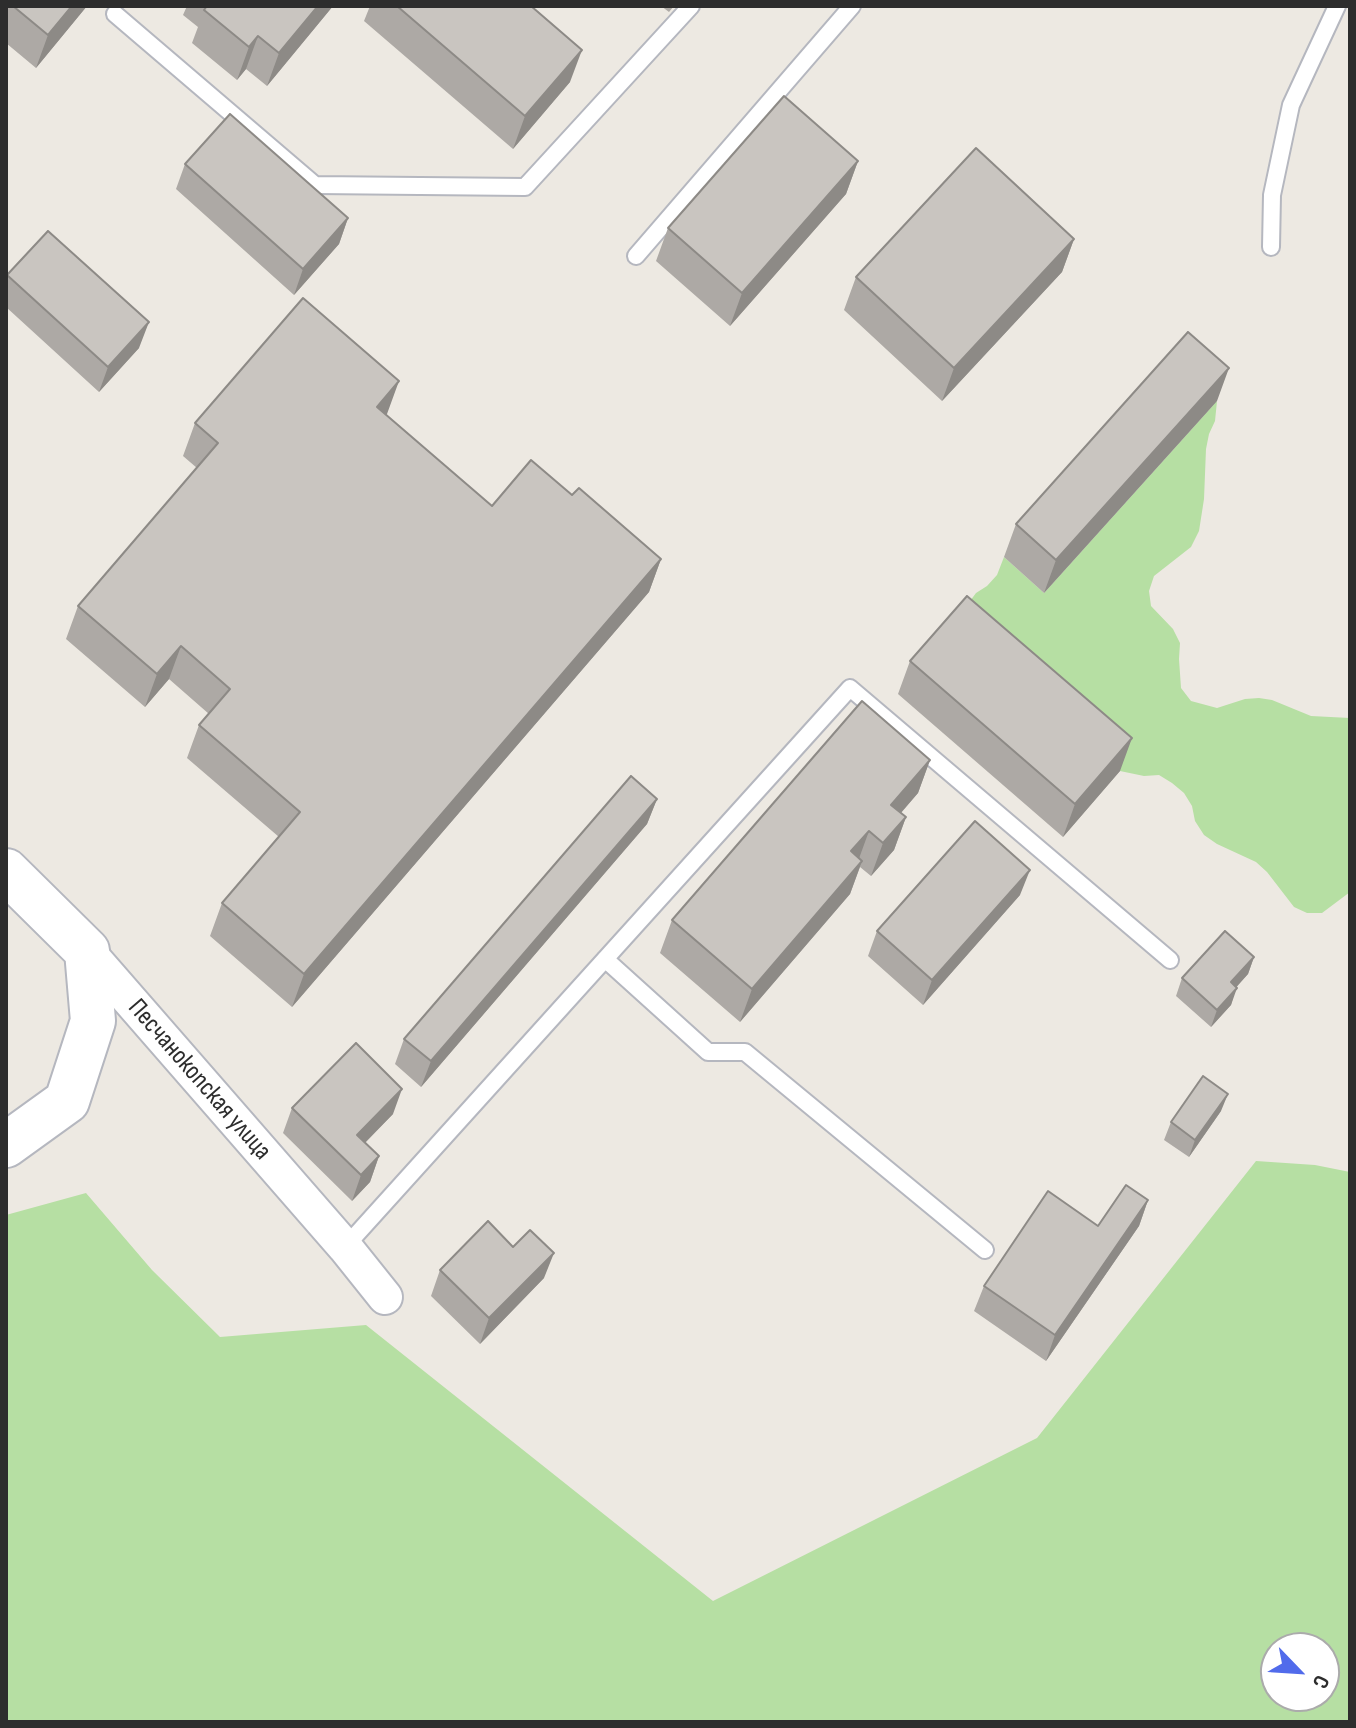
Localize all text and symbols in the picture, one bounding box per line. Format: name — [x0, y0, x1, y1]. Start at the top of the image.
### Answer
street label: Песчанокопская улица — [121, 993, 277, 1167]
north arrow — [1260, 1632, 1340, 1712]
text: С — [1306, 1671, 1335, 1692]

